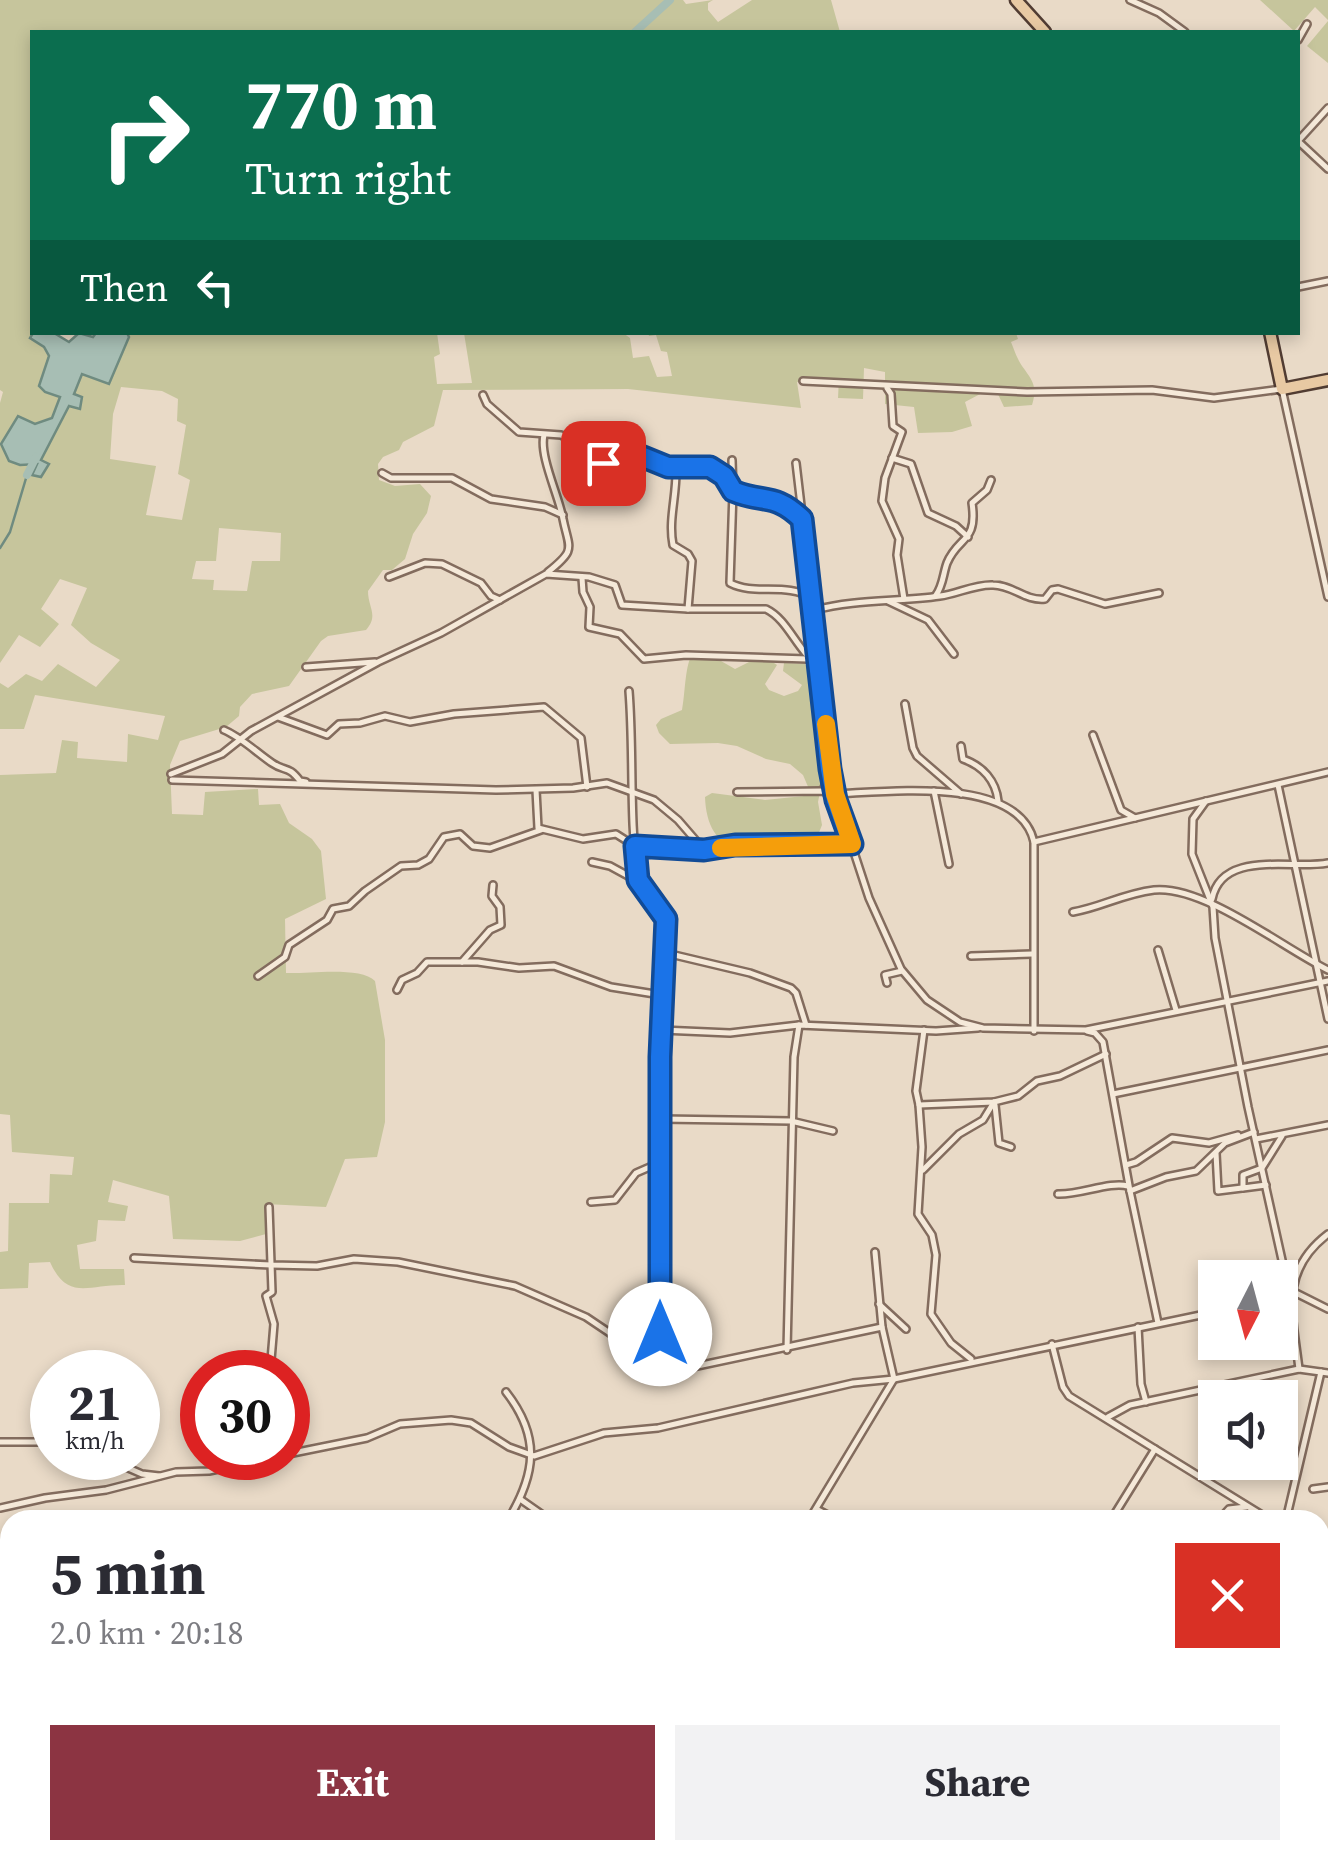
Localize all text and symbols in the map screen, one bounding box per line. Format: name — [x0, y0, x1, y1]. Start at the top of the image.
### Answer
text: 770 m — [245, 56, 437, 152]
icon: right — [80, 70, 210, 200]
text: Turn right — [245, 147, 451, 209]
icon: left — [188, 260, 243, 315]
text: Then — [80, 262, 168, 314]
pin — [561, 421, 646, 506]
icon: arrive — [576, 436, 631, 491]
north arrow — [1198, 1260, 1298, 1360]
map controls — [1198, 1260, 1298, 1480]
position arrow — [608, 1282, 712, 1386]
speed limit sign: 30 — [180, 1350, 310, 1480]
text: 21 — [68, 1368, 122, 1437]
button: sound — [1198, 1380, 1298, 1480]
text: km/h — [65, 1423, 125, 1457]
text: 5 min — [50, 1532, 206, 1614]
button: close — [1175, 1543, 1280, 1648]
text: 2.0 km · 20:18 — [50, 1611, 244, 1655]
button: Exit — [50, 1725, 655, 1840]
button: Share — [675, 1725, 1280, 1840]

